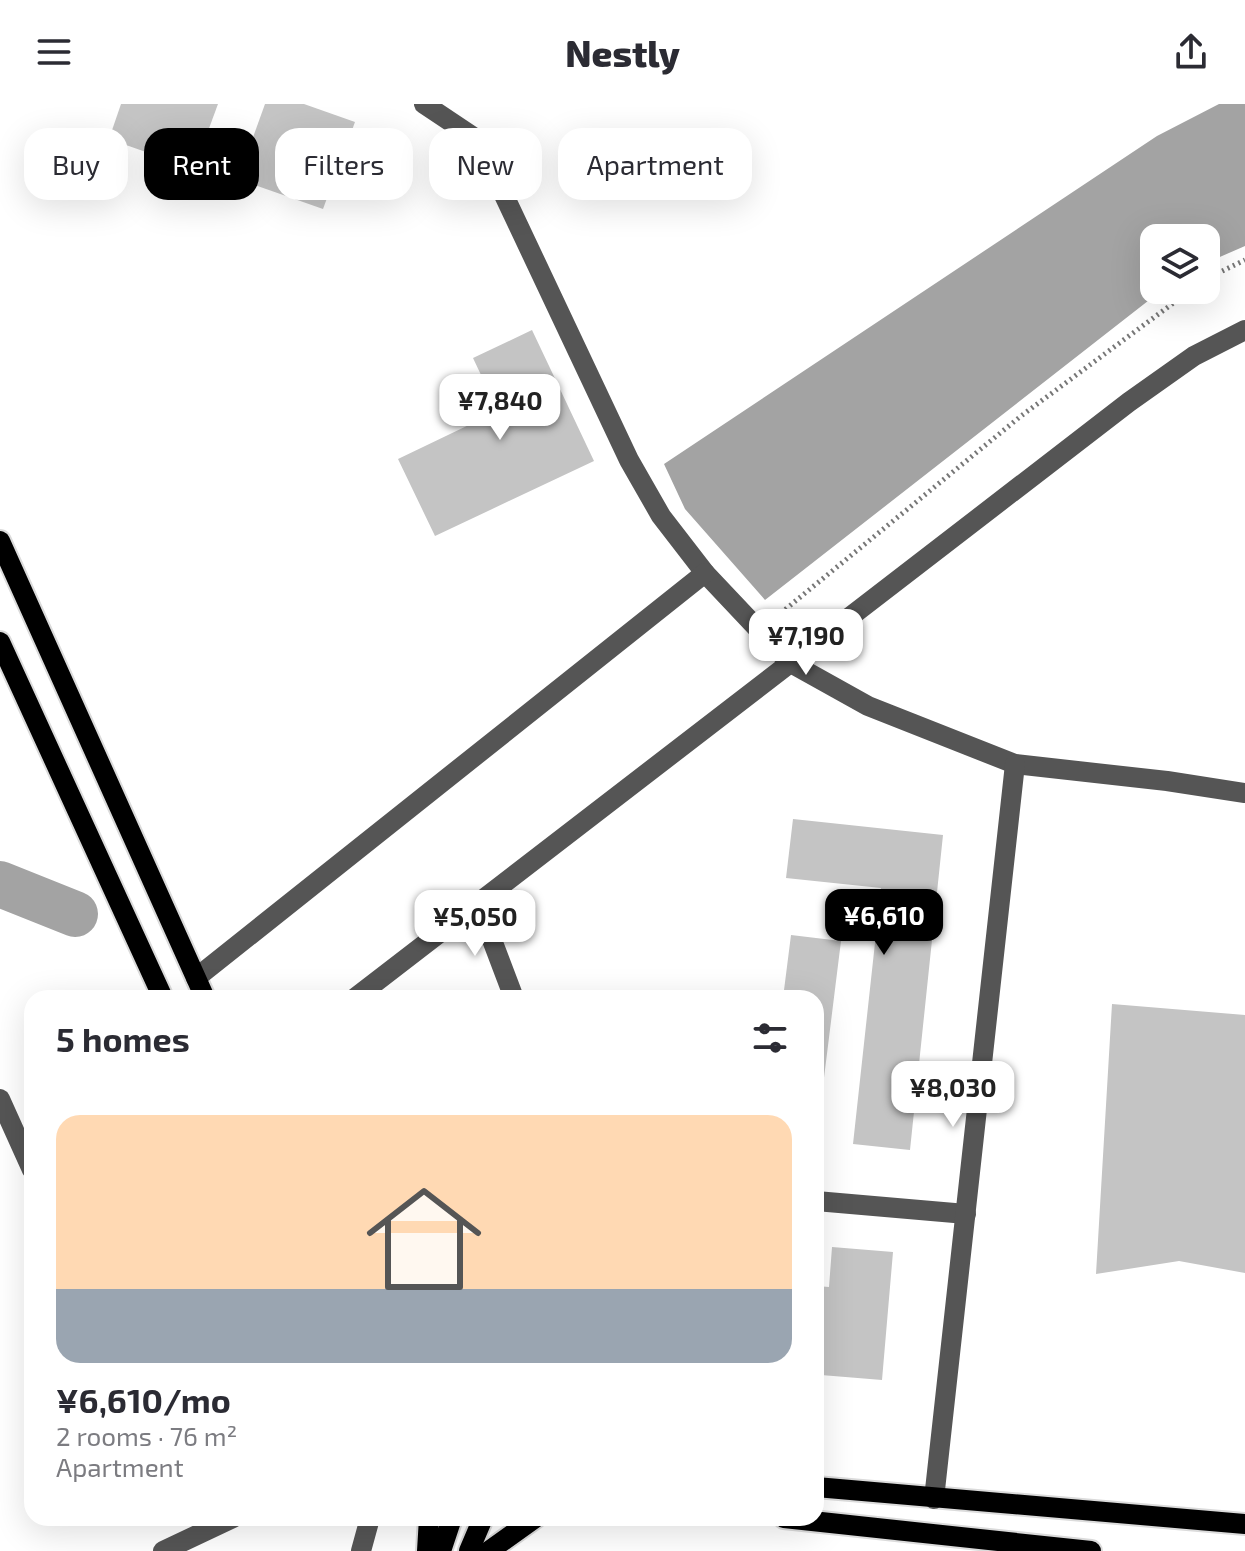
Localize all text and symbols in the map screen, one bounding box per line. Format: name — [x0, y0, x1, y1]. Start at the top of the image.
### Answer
icon: menu — [32, 30, 76, 74]
icon: share — [1169, 30, 1213, 74]
text: Nestly — [565, 31, 680, 74]
chip: Buy — [24, 128, 128, 200]
chip: Rent — [144, 128, 259, 200]
chip: Filters — [275, 128, 413, 200]
chip: New — [429, 128, 542, 200]
chip: Apartment — [558, 128, 752, 200]
map controls — [1140, 224, 1220, 304]
button: layers — [1140, 224, 1220, 304]
pin: ¥7,840 — [435, 374, 565, 442]
text: ¥7,840 — [457, 384, 543, 415]
pin: ¥7,190 — [741, 609, 871, 677]
text: ¥7,190 — [767, 619, 845, 650]
pin: ¥6,610 — [819, 889, 949, 957]
pin: ¥5,050 — [410, 890, 540, 958]
text: ¥6,610 — [843, 899, 925, 930]
text: ¥5,050 — [432, 900, 518, 931]
icon: filters — [748, 1016, 792, 1060]
text: 5 homes — [56, 1018, 190, 1059]
pin: ¥8,030 — [888, 1061, 1018, 1129]
text: ¥8,030 — [909, 1071, 997, 1102]
icon: home — [352, 1167, 496, 1311]
text: ¥6,610/mo — [56, 1379, 231, 1420]
text: 2 rooms · 76 m² — [56, 1420, 237, 1451]
text: Apartment — [56, 1451, 184, 1482]

